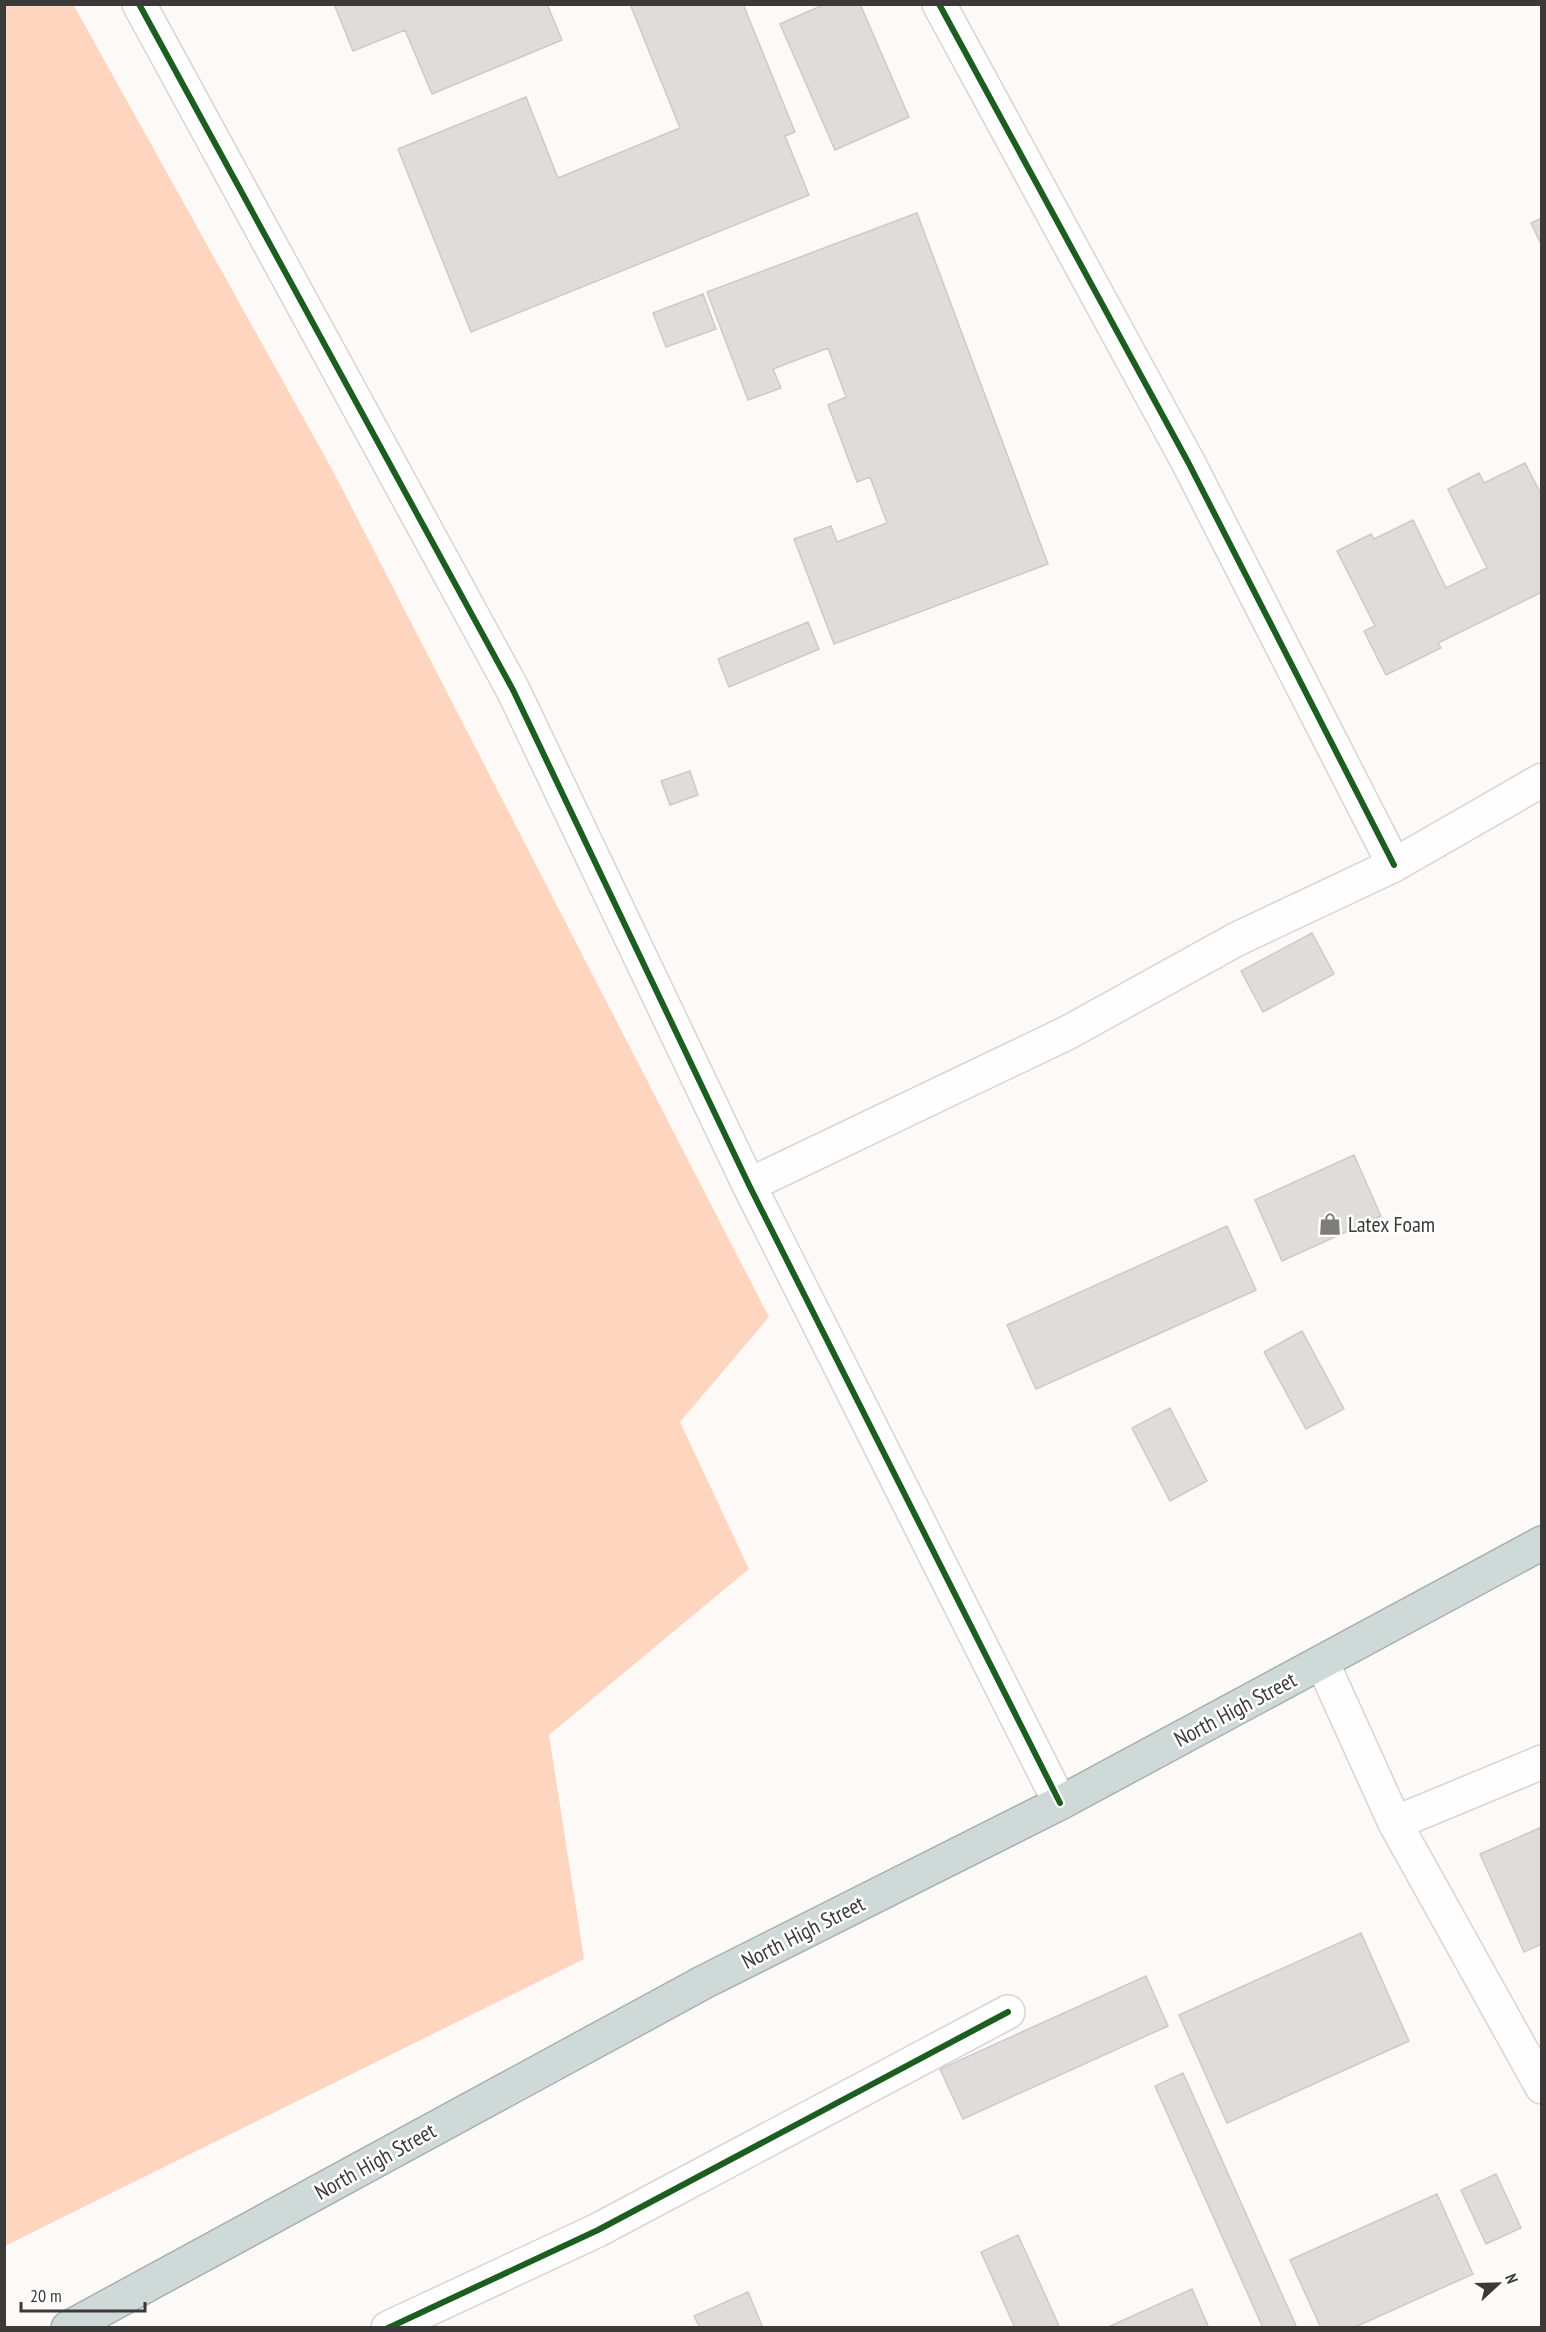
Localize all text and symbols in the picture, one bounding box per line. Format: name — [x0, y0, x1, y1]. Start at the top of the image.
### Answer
place label: Latex Foam — [1348, 1210, 1435, 1238]
shop icon: Latex Foam — [1317, 1211, 1343, 1237]
street label: North High Street — [1169, 1665, 1301, 1753]
street label: North High Street — [737, 1889, 869, 1975]
street label: North High Street — [310, 2116, 440, 2206]
north arrow — [1468, 2254, 1528, 2314]
text: N — [1501, 2271, 1523, 2286]
scale bar — [21, 2275, 146, 2313]
text: 20 m — [30, 2284, 62, 2307]

